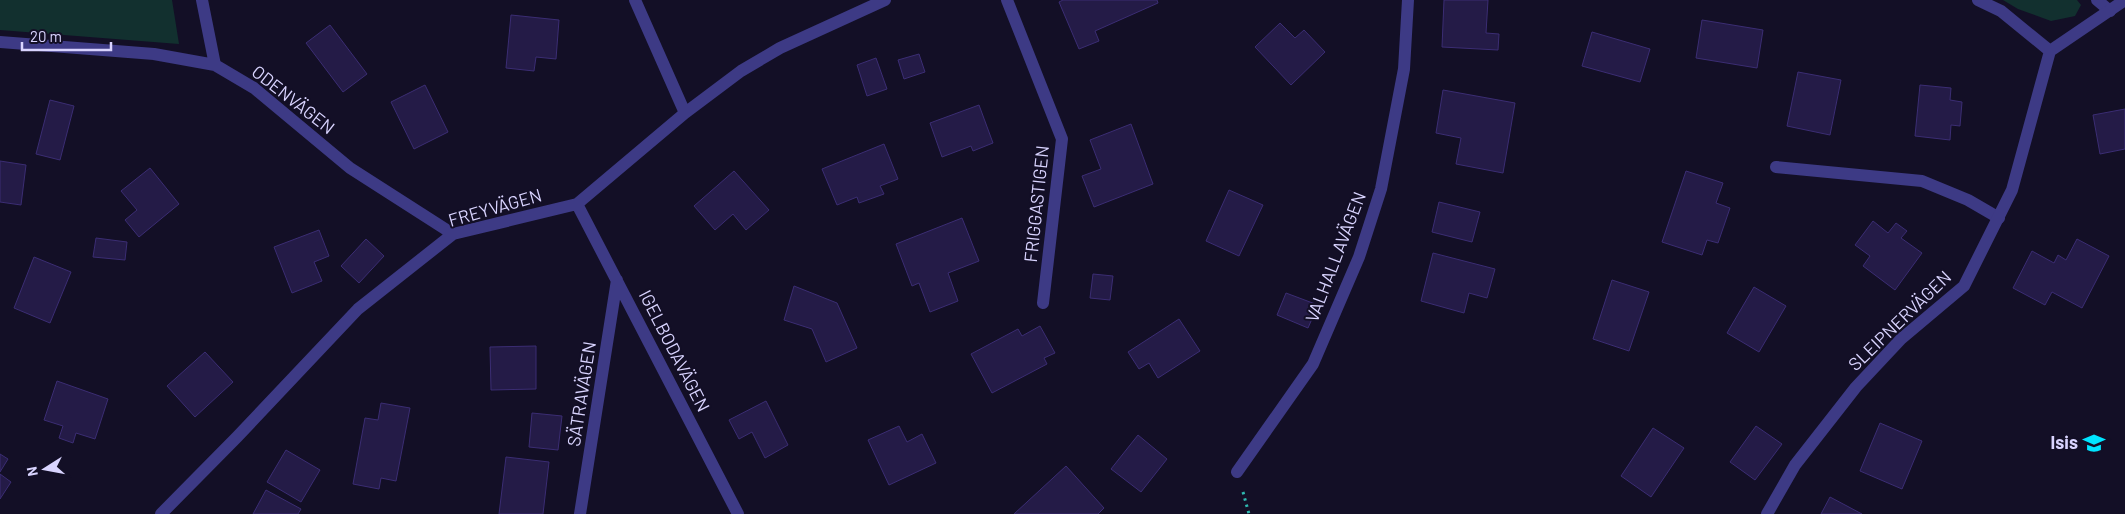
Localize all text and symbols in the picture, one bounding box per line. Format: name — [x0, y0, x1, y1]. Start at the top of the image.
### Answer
scale bar — [22, 20, 111, 52]
text: 20 m — [30, 27, 62, 45]
street label: ODENVÄGEN — [248, 60, 339, 138]
street label: FRIGGASTIGEN — [1019, 144, 1053, 263]
street label: FREYVÄGEN — [446, 183, 544, 231]
street label: VALHALLAVÄGEN — [1300, 188, 1370, 325]
street label: SLEIPNERVÄGEN — [1843, 266, 1955, 375]
street label: IGELBODAVÄGEN — [635, 286, 715, 415]
street label: SÄTRAVÄGEN — [562, 340, 600, 448]
school or university icon: Isis — [2081, 430, 2107, 456]
place label: Isis — [2051, 431, 2078, 453]
north arrow — [20, 444, 70, 494]
text: N — [23, 465, 41, 478]

